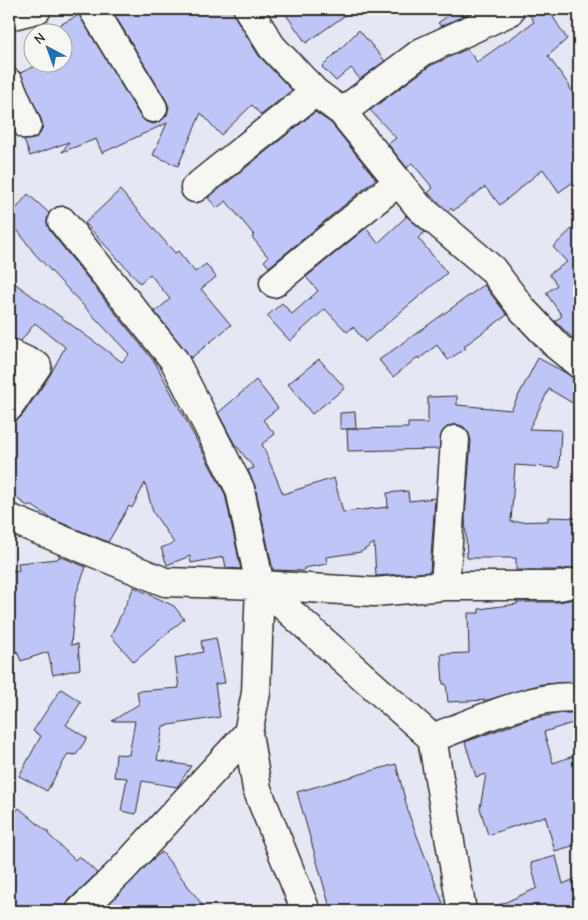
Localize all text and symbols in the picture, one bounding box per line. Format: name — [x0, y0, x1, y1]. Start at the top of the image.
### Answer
north arrow — [22, 22, 72, 72]
text: N — [31, 29, 49, 48]

